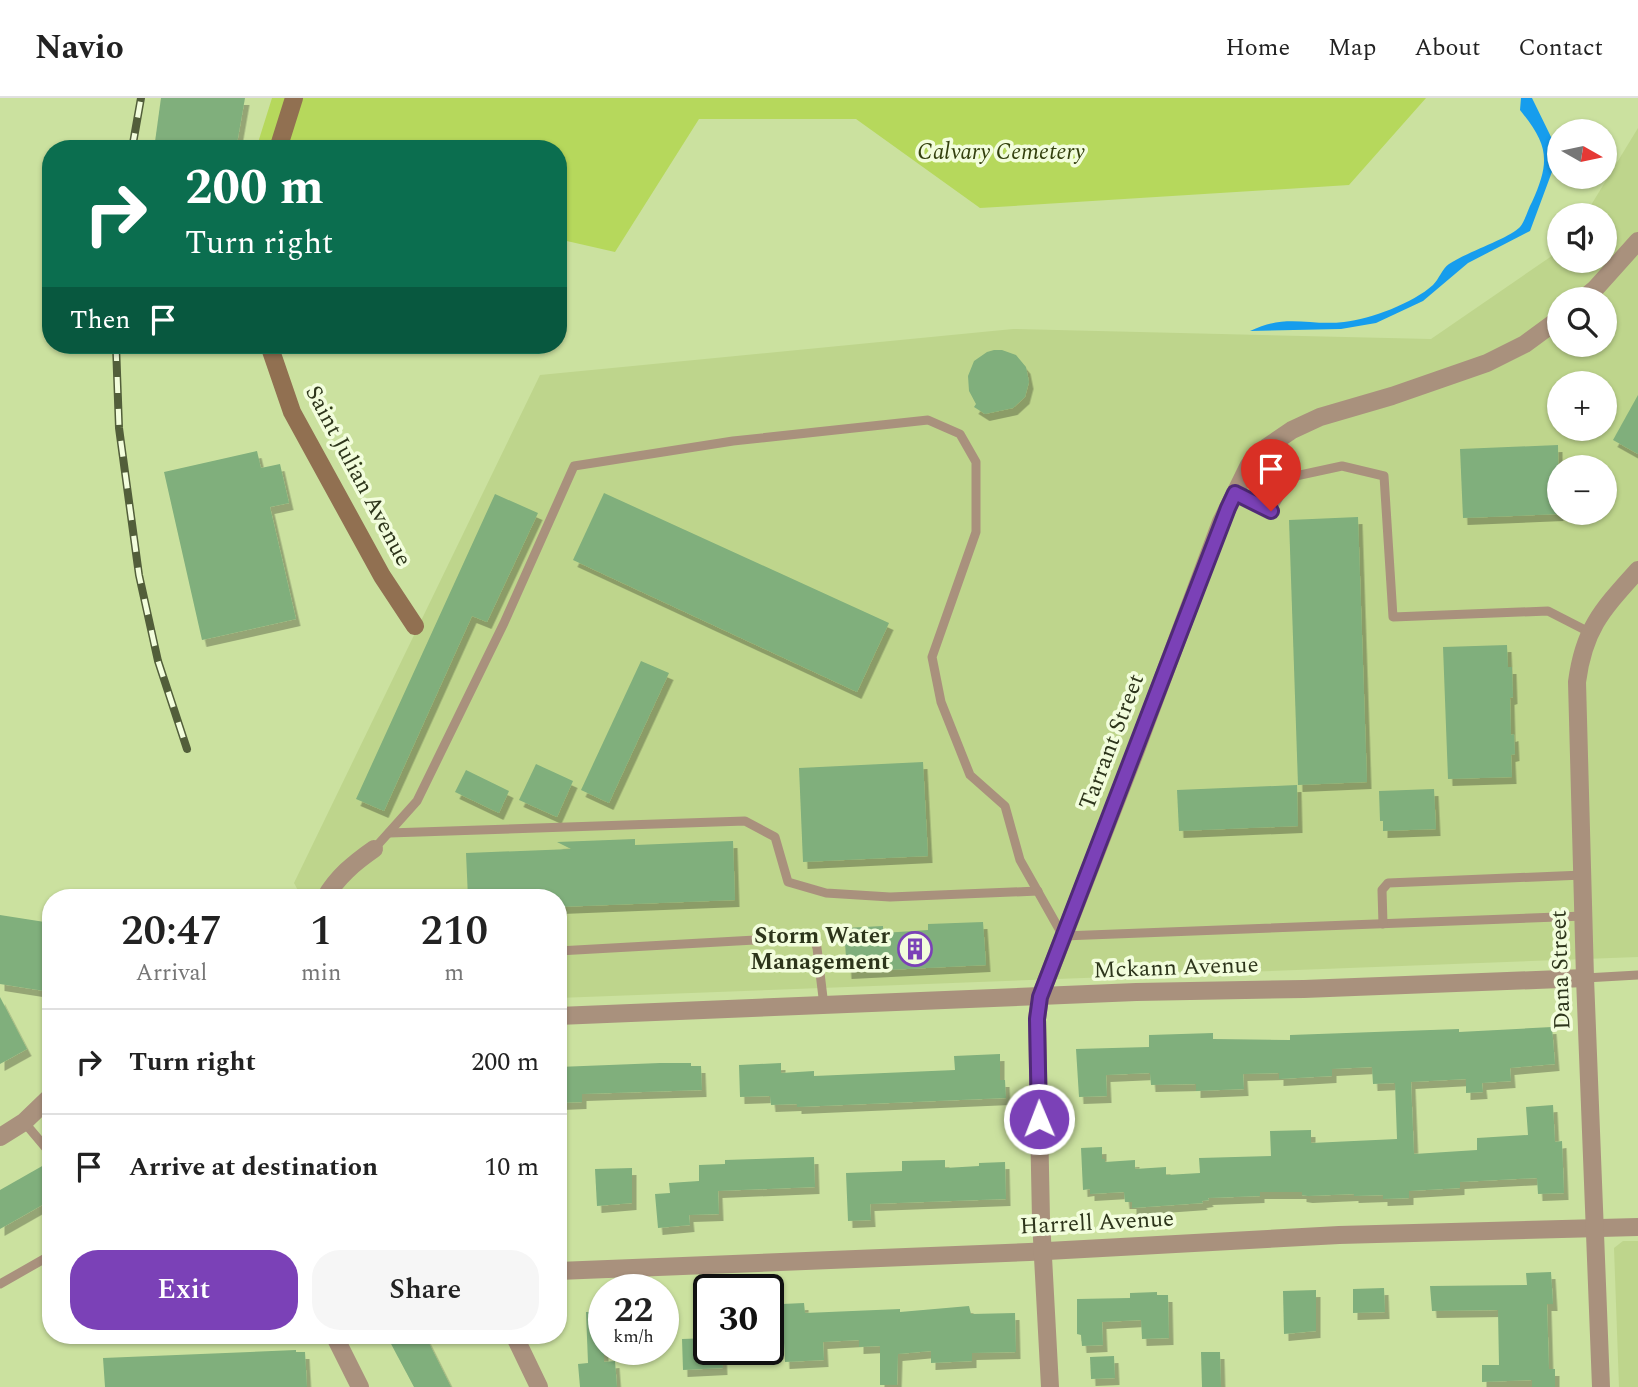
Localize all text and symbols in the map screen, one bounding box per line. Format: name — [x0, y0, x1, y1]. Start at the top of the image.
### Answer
text: Navio — [35, 23, 124, 73]
text: Home — [1225, 30, 1290, 66]
text: Map — [1328, 30, 1376, 66]
text: About — [1414, 30, 1480, 66]
text: Contact — [1518, 30, 1603, 66]
north arrow — [1547, 119, 1617, 189]
map controls — [1547, 119, 1617, 525]
park label: Calvary Cemetery — [917, 135, 1085, 170]
text: 200 m — [185, 151, 324, 226]
icon: right — [70, 168, 161, 259]
button: sound — [1547, 203, 1617, 273]
text: Turn right — [185, 219, 333, 268]
button: search — [1547, 287, 1617, 357]
text: Then — [70, 300, 130, 340]
icon: arrive — [144, 301, 182, 339]
button: + — [1547, 371, 1617, 441]
street label: Saint Julian Avenue — [296, 379, 420, 573]
pin — [1241, 439, 1301, 511]
icon: arrive — [1252, 450, 1290, 488]
button: − — [1547, 455, 1617, 525]
street label: Tarrant Street — [1070, 669, 1154, 815]
text: 20:47 — [121, 900, 222, 963]
text: 1 — [310, 900, 332, 963]
text: 210 — [420, 900, 488, 963]
street label: Dana Street — [1541, 910, 1581, 1030]
place label: Storm Water Management — [750, 919, 890, 980]
building icon: Storm Water Management — [896, 930, 934, 968]
street label: Mckann Avenue — [1093, 948, 1259, 988]
text: Arrival — [136, 956, 207, 991]
text: min — [301, 956, 341, 991]
text: m — [444, 956, 464, 991]
text: Turn right — [129, 1042, 256, 1082]
text: 200 m — [471, 1042, 539, 1082]
icon: right — [70, 1043, 108, 1081]
position arrow — [1002, 1082, 1076, 1156]
text: Arrive at destination — [129, 1147, 378, 1187]
text: 10 m — [484, 1147, 539, 1187]
icon: arrive — [70, 1148, 108, 1186]
street label: Harrell Avenue — [1019, 1201, 1175, 1245]
button: Exit — [70, 1250, 298, 1330]
button: Share — [312, 1250, 539, 1330]
speed limit sign: 30 — [693, 1274, 784, 1365]
text: 22 — [614, 1284, 653, 1337]
text: km/h — [613, 1323, 654, 1350]

